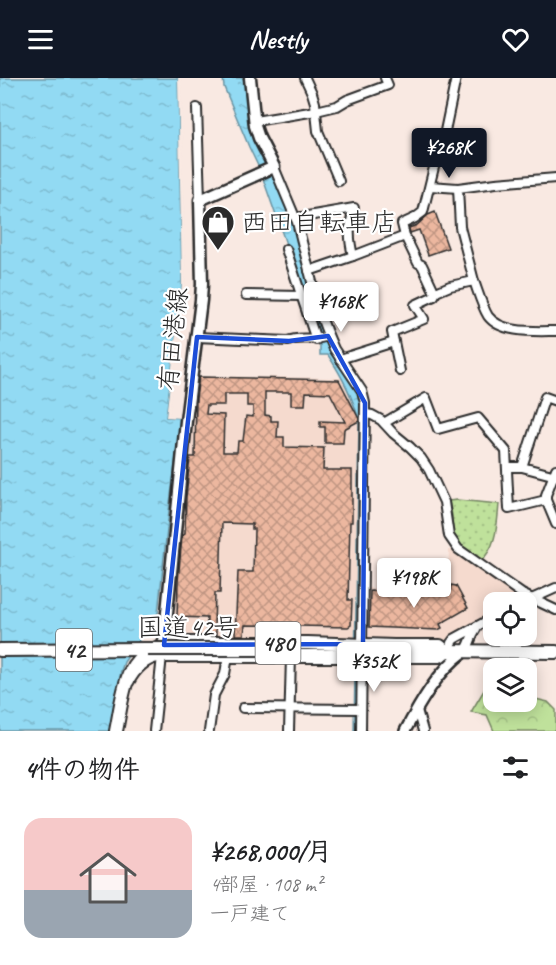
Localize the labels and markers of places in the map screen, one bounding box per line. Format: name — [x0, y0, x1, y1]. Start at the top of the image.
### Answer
pin: ¥268K — [407, 128, 491, 179]
shop icon: 西田自転車店 — [200, 204, 236, 251]
place label: 西田自転車店 — [241, 206, 397, 239]
pin: ¥168K — [299, 282, 383, 333]
pin: ¥198K — [372, 558, 456, 609]
pin: ¥352K — [332, 642, 416, 693]

